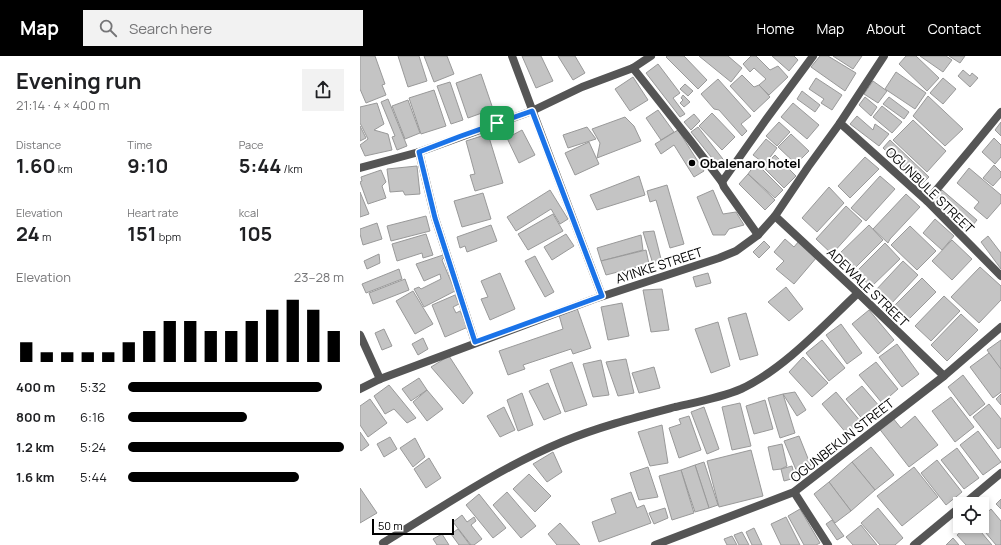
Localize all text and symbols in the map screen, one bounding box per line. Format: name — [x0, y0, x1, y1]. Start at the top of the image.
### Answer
search box — [83, 10, 363, 46]
text: Map — [20, 15, 59, 41]
icon: search — [97, 17, 119, 39]
text: Search here — [129, 18, 212, 39]
text: Home — [757, 19, 794, 38]
text: Map — [816, 19, 844, 38]
text: About — [866, 19, 906, 38]
text: Contact — [928, 19, 981, 38]
text: Evening run — [16, 66, 141, 96]
button: share — [302, 69, 344, 111]
text: 21:14 · 4 × 400 m — [16, 96, 110, 114]
pin — [480, 106, 514, 140]
icon: arrive — [486, 112, 508, 134]
text: Distance — [16, 137, 61, 152]
text: Time — [127, 137, 152, 152]
text: Pace — [239, 137, 264, 152]
street label: OGUNBULE STREET — [882, 143, 978, 237]
text: 1.60 — [16, 152, 56, 179]
text: 9:10 — [127, 152, 169, 179]
text: 5:44 — [239, 152, 281, 179]
place label: Obalenaro hotel — [700, 154, 801, 172]
marker: Obalenaro hotel — [687, 158, 697, 168]
text: km — [56, 161, 73, 176]
text: /km — [281, 161, 303, 176]
text: Elevation — [16, 205, 62, 220]
text: Heart rate — [127, 205, 178, 220]
text: kcal — [239, 205, 259, 220]
text: 24 — [16, 220, 40, 247]
text: 151 — [127, 220, 157, 247]
text: 105 — [239, 220, 272, 247]
text: m — [40, 229, 51, 244]
text: bpm — [157, 229, 181, 244]
street label: AYINKE STREET — [613, 242, 705, 288]
street label: ADEWALE STREET — [823, 243, 913, 331]
text: Elevation — [16, 268, 71, 286]
text: 23–28 m — [294, 268, 344, 286]
text: 400 m — [16, 378, 55, 396]
text: 5:32 — [80, 378, 106, 396]
street label: OGUNBEKUN STREET — [786, 394, 898, 486]
text: 800 m — [16, 408, 55, 426]
text: 6:16 — [80, 408, 105, 426]
text: 1.2 km — [16, 438, 54, 456]
text: 5:24 — [80, 438, 106, 456]
text: 1.6 km — [16, 468, 54, 486]
text: 5:44 — [80, 468, 107, 486]
map controls — [953, 497, 989, 533]
button: locate — [953, 497, 989, 533]
scale bar — [372, 517, 454, 536]
text: 50 m — [378, 518, 403, 533]

